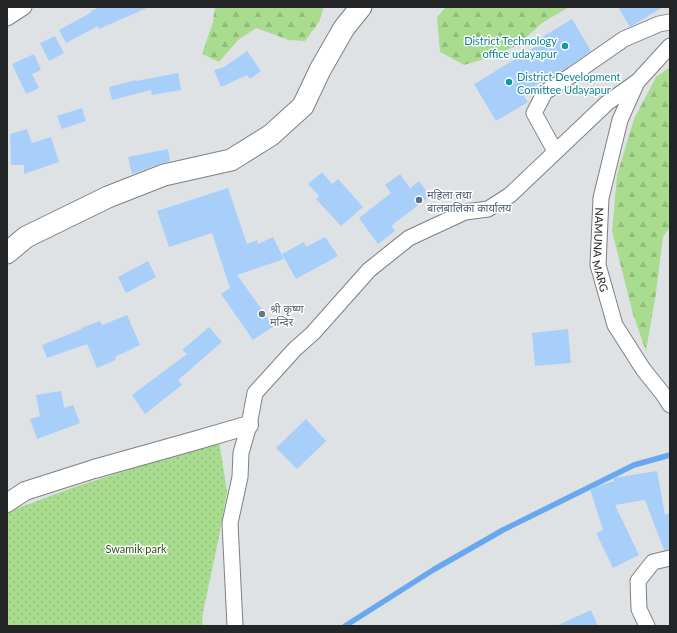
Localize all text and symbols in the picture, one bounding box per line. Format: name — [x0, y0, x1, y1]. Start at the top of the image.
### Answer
place label: District Technology office udayapur — [464, 34, 557, 60]
marker: District Technology office udayapur — [560, 41, 570, 51]
place label: District Development Comittee Udayapur — [517, 70, 620, 96]
marker: District Development Comittee Udayapur — [504, 77, 514, 87]
place label: महिला तथा बालबालिका कार्यालय — [427, 188, 512, 214]
marker: महिला तथा बालबालिका कार्यालय — [414, 195, 424, 205]
street label: NAMUNA MARG — [590, 207, 612, 293]
place label: श्री कृष्ण मन्दिर — [270, 302, 304, 328]
marker: श्री कृष्ण मन्दिर — [257, 309, 267, 319]
park label: Swamik park — [105, 542, 167, 555]

